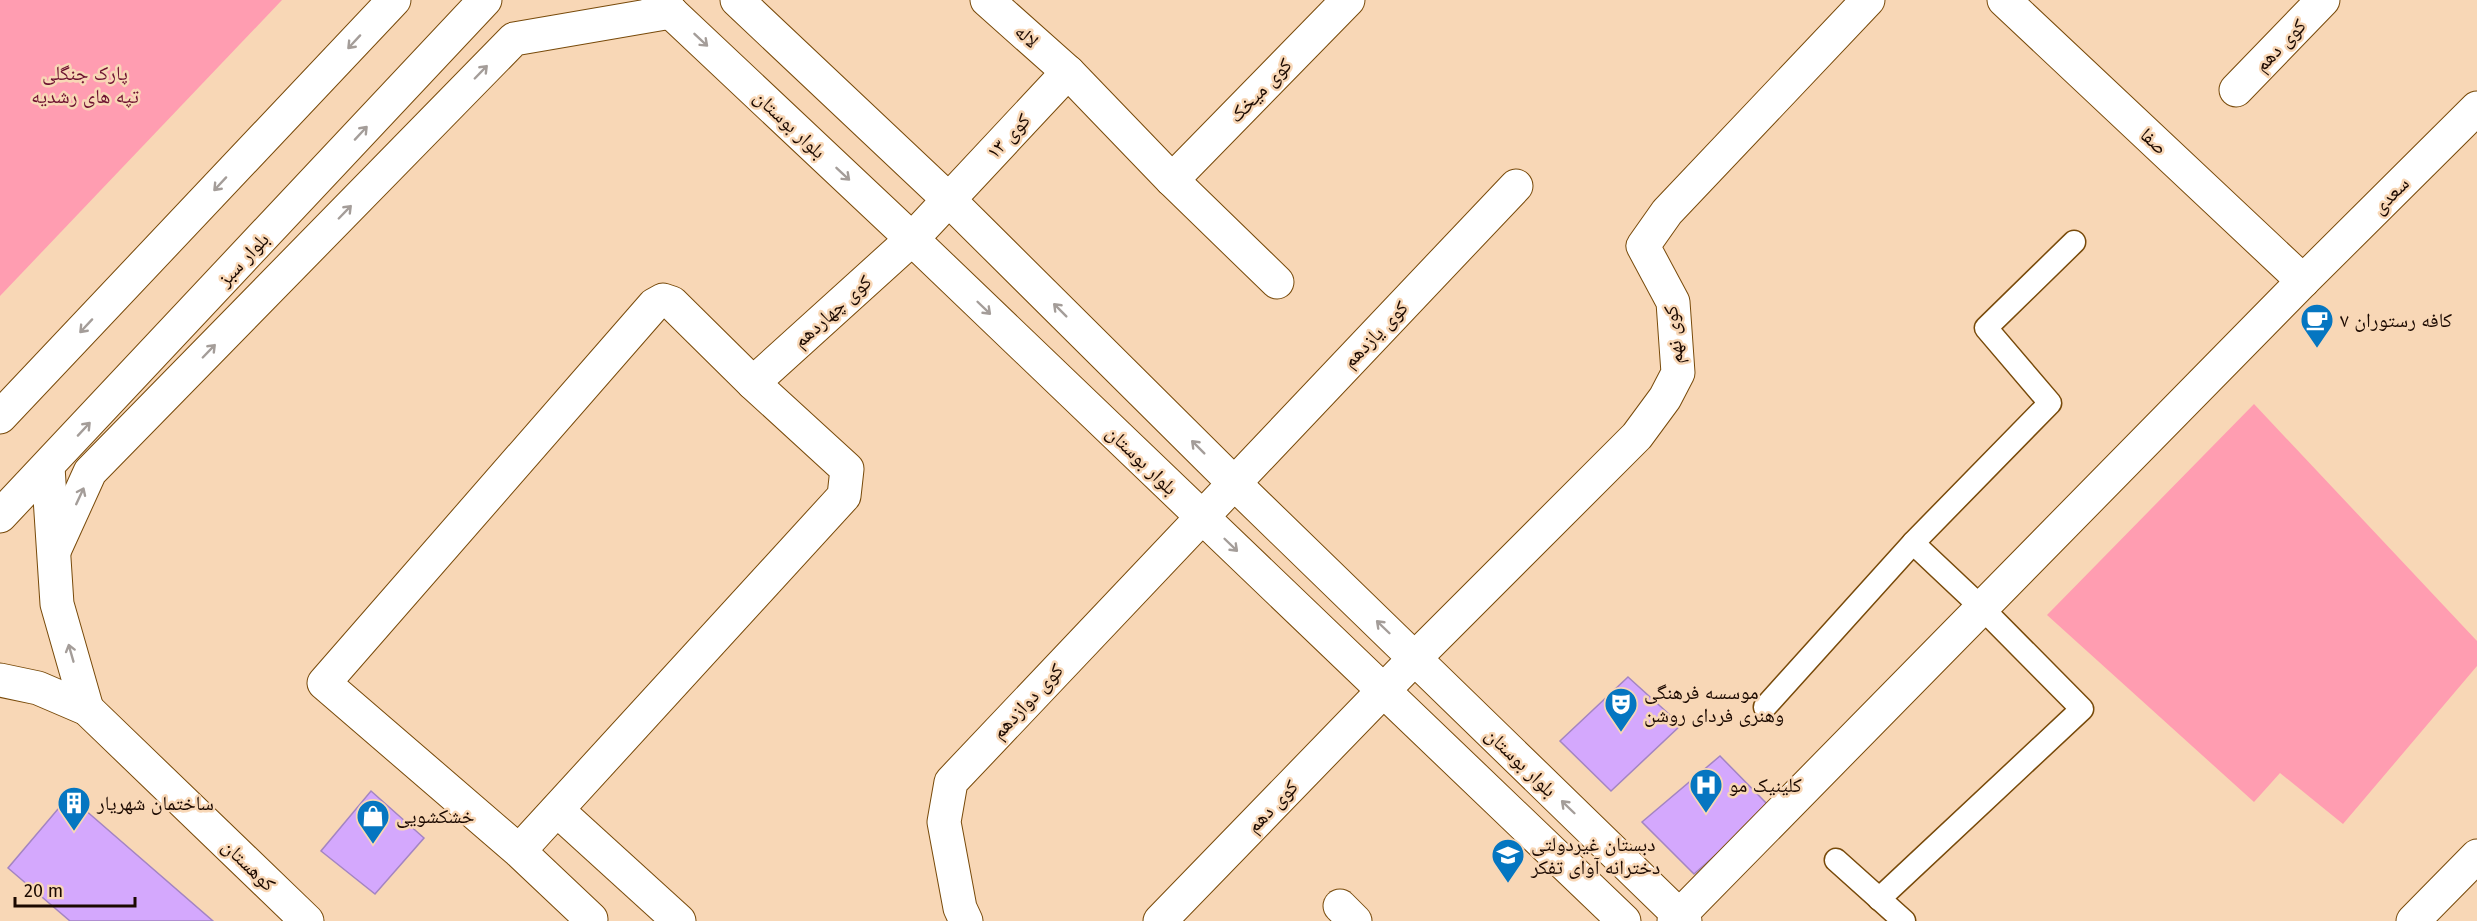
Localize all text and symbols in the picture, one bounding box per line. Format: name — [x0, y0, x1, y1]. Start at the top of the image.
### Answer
street label: کوی دهم — [2249, 14, 2312, 78]
street label: لاله — [1010, 19, 1044, 53]
one-way arrow — [693, 33, 708, 47]
one-way arrow — [347, 35, 361, 50]
street label: کوی میخک — [1223, 53, 1297, 127]
park label: پارک جنگلی تپه های رشدیه — [31, 61, 139, 108]
one-way arrow — [474, 65, 488, 80]
street label: بلوار بوستان — [749, 85, 831, 163]
street label: کوی ۱۳ — [981, 108, 1035, 164]
street label: صفا — [2135, 122, 2173, 160]
one-way arrow — [354, 126, 368, 141]
one-way arrow — [835, 167, 850, 181]
street label: سعدی — [2366, 171, 2414, 219]
one-way arrow — [213, 177, 227, 192]
one-way arrow — [337, 204, 352, 219]
street label: بلوار سبز — [212, 227, 274, 292]
street label: کوی چهاردهم — [788, 269, 878, 354]
street label: کوی یازدهم — [1337, 295, 1414, 374]
one-way arrow — [976, 301, 991, 315]
cafe icon: کافه رستوران ۷ — [2299, 302, 2335, 349]
one-way arrow — [1052, 303, 1067, 317]
street label: کوی نهم — [1658, 304, 1690, 366]
place label: کافه رستوران ۷ — [2340, 308, 2452, 332]
one-way arrow — [79, 318, 93, 333]
one-way arrow — [201, 344, 216, 359]
street label: بلوار بوستان — [1101, 420, 1183, 500]
one-way arrow — [77, 421, 91, 436]
one-way arrow — [1191, 440, 1206, 455]
one-way arrow — [74, 487, 86, 505]
one-way arrow — [1223, 538, 1238, 552]
one-way arrow — [1375, 620, 1390, 635]
one-way arrow — [65, 644, 76, 663]
street label: کوی دوازدهم — [986, 658, 1069, 745]
place label: موسسه فرهنگی وهنری فردای روشن — [1644, 680, 1784, 727]
theatre icon: موسسه فرهنگی وهنری فردای روشن — [1603, 686, 1639, 733]
street label: بلوار بوستان — [1480, 722, 1562, 802]
hospital icon: کلینیک مو — [1688, 767, 1724, 814]
place label: کلینیک مو — [1729, 773, 1802, 797]
street label: کوی دهم — [1241, 775, 1304, 839]
building icon: ساختمان شهریار — [56, 785, 92, 832]
place label: ساختمان شهریار — [96, 791, 214, 815]
shop icon: خشکشویی — [355, 798, 391, 845]
one-way arrow — [1561, 800, 1576, 814]
place label: خشکشویی — [396, 804, 475, 828]
place label: دبستان غیردولتی دخترانه آوای تفکر — [1530, 832, 1660, 879]
street label: کوهستان — [217, 834, 281, 896]
school or university icon: دبستان غیردولتی دخترانه آوای تفکر — [1490, 837, 1526, 884]
scale bar — [15, 870, 135, 908]
text: 20 m — [24, 880, 63, 902]

